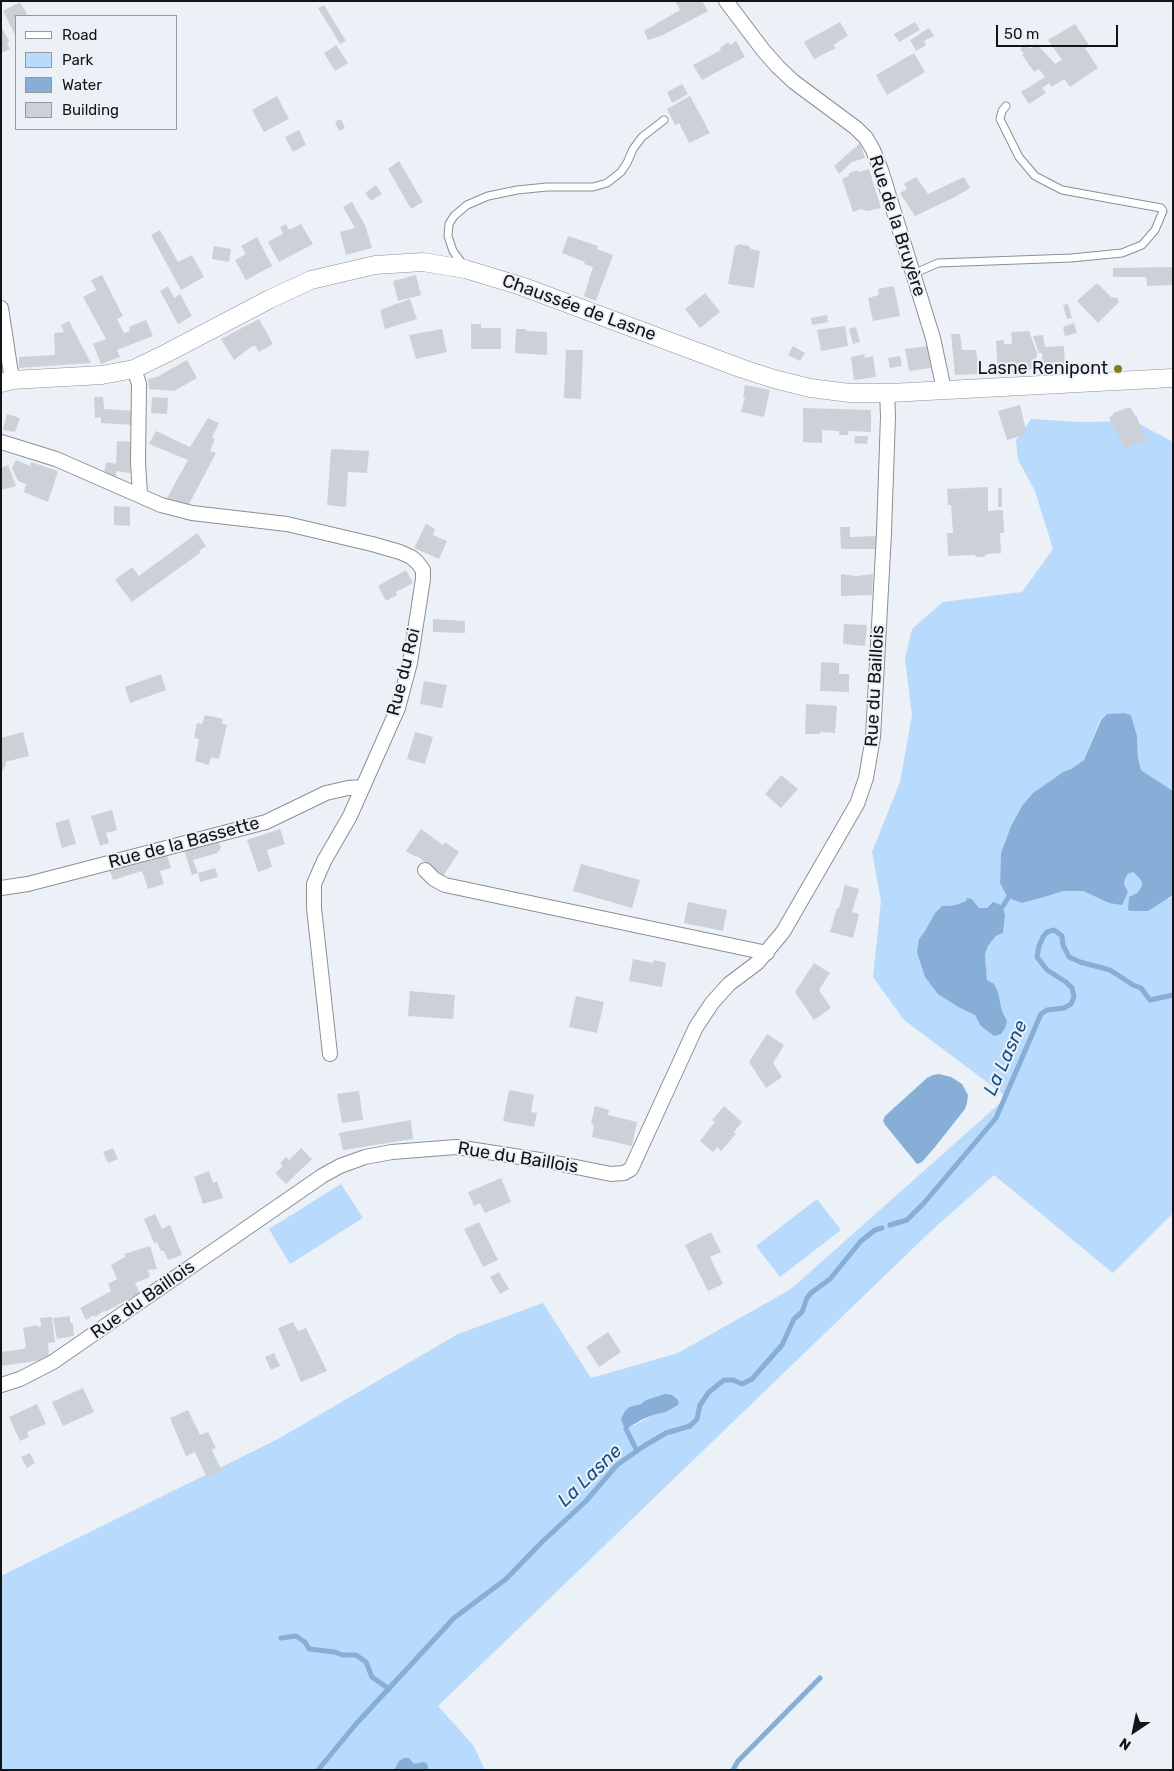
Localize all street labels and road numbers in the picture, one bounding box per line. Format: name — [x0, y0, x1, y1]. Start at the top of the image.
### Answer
street label: Rue de la Bruyère — [864, 153, 930, 299]
street label: Chaussée de Lasne — [499, 270, 659, 346]
street label: Rue du Baillois — [861, 625, 889, 747]
street label: Rue du Roi — [383, 626, 425, 718]
street label: Rue de la Bassette — [106, 812, 262, 874]
street label: Rue du Baillois — [456, 1138, 580, 1178]
street label: Rue du Baillois — [87, 1256, 199, 1344]

